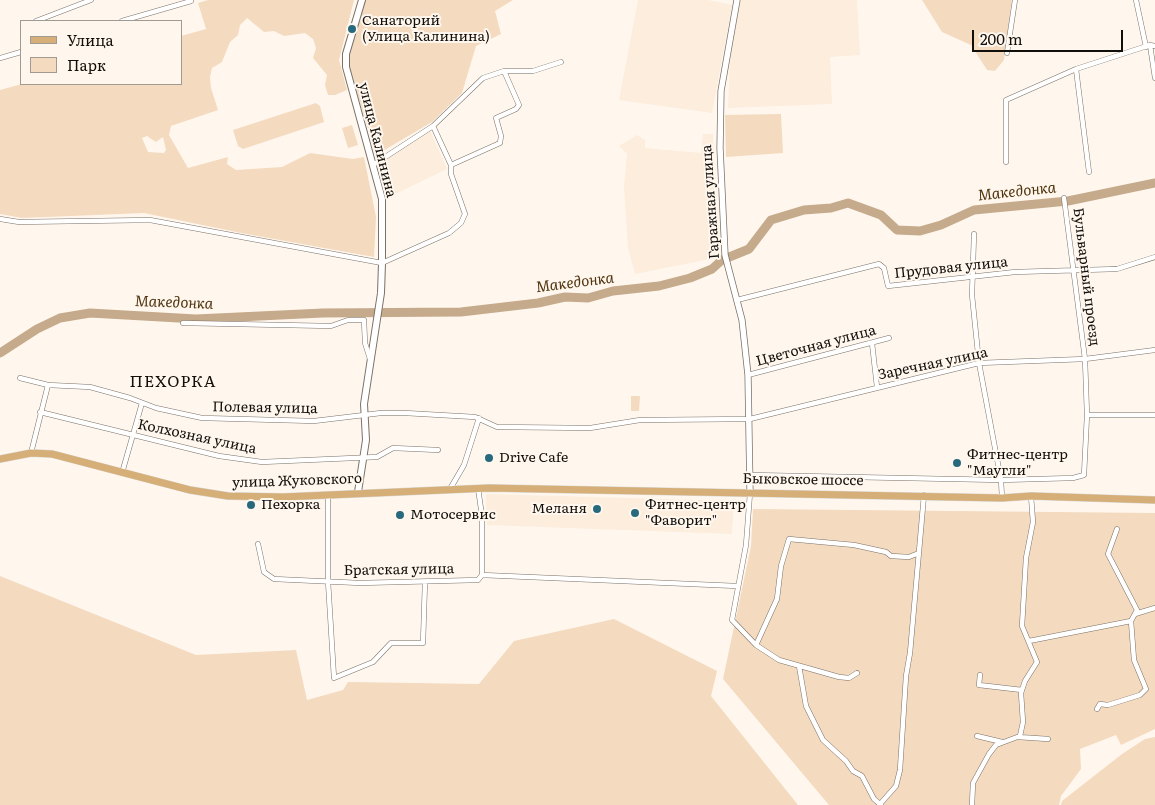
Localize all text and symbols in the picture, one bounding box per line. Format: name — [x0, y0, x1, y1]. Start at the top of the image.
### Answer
place label: Санаторий (Улица Калинина) — [362, 13, 490, 46]
legend — [20, 20, 182, 85]
scale bar — [975, 20, 1126, 52]
marker: Санаторий (Улица Калинина) — [346, 23, 358, 35]
text: 200 m — [980, 27, 1023, 50]
text: Улица — [67, 28, 114, 51]
text: Парк — [67, 53, 106, 76]
street label: улица Калинина — [355, 81, 399, 199]
street label: Гаражная улица — [699, 144, 723, 260]
water label: Македонка — [977, 179, 1057, 205]
street label: Бульварный проезд — [1069, 207, 1103, 347]
street label: Прудовая улица — [893, 254, 1009, 282]
water label: Македонка — [535, 269, 615, 297]
water label: Македонка — [134, 293, 214, 313]
street label: Цветочная улица — [754, 322, 878, 370]
street label: Заречная улица — [877, 344, 989, 384]
district label: ПЕХОРКА — [129, 372, 217, 392]
street label: Полевая улица — [212, 399, 318, 417]
street label: Колхозная улица — [136, 416, 258, 458]
place label: Фитнес-центр "Маугли" — [967, 447, 1068, 480]
place label: Drive Cafe — [499, 450, 568, 466]
marker: Drive Cafe — [483, 452, 495, 464]
marker: Фитнес-центр "Маугли" — [951, 457, 963, 469]
street label: улица Жуковского — [232, 470, 362, 492]
street label: Быковское шоссе — [742, 471, 864, 489]
place label: Пехорка — [261, 497, 320, 513]
place label: Фитнес-центр "Фаворит" — [645, 497, 746, 530]
marker: Пехорка — [245, 499, 257, 511]
place label: Меланя — [532, 501, 587, 517]
marker: Меланя — [591, 503, 603, 515]
place label: Мотосервис — [410, 507, 496, 523]
marker: Фитнес-центр "Фаворит" — [629, 507, 641, 519]
marker: Мотосервис — [394, 509, 406, 521]
street label: Братская улица — [344, 561, 454, 579]

